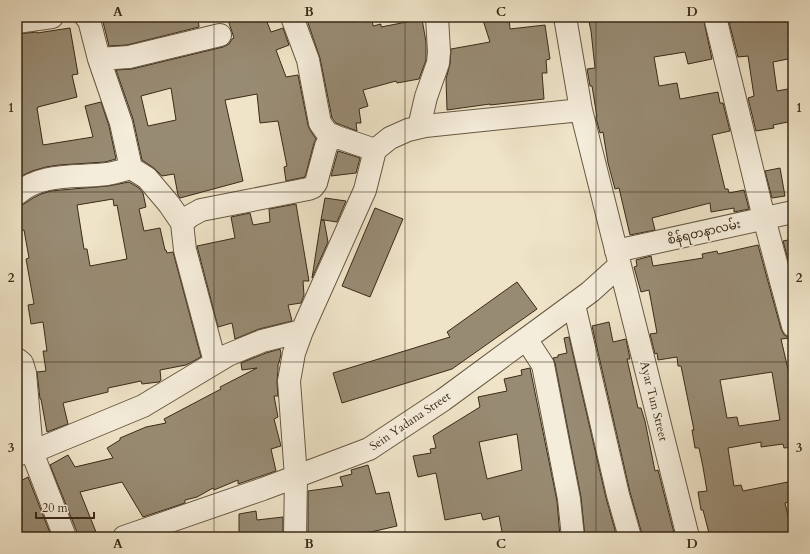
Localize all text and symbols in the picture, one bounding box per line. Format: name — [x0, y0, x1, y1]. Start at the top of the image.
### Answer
text: A — [113, 3, 123, 21]
text: B — [304, 3, 314, 21]
text: C — [496, 3, 506, 21]
text: D — [686, 3, 698, 21]
text: 1 — [8, 99, 14, 117]
text: 1 — [796, 99, 802, 117]
street label: စိန်ရတနာလမ်း — [666, 215, 743, 250]
text: 2 — [8, 269, 15, 287]
text: 2 — [796, 269, 803, 287]
street label: Ayar Tun Street — [636, 359, 672, 443]
street label: Sein Yadana Street — [366, 388, 454, 454]
text: 3 — [8, 439, 15, 457]
text: 3 — [796, 439, 803, 457]
scale bar — [36, 494, 94, 520]
text: 20 m — [42, 500, 69, 516]
text: A — [113, 535, 123, 553]
text: B — [304, 535, 314, 553]
text: C — [496, 535, 506, 553]
text: D — [686, 535, 698, 553]

